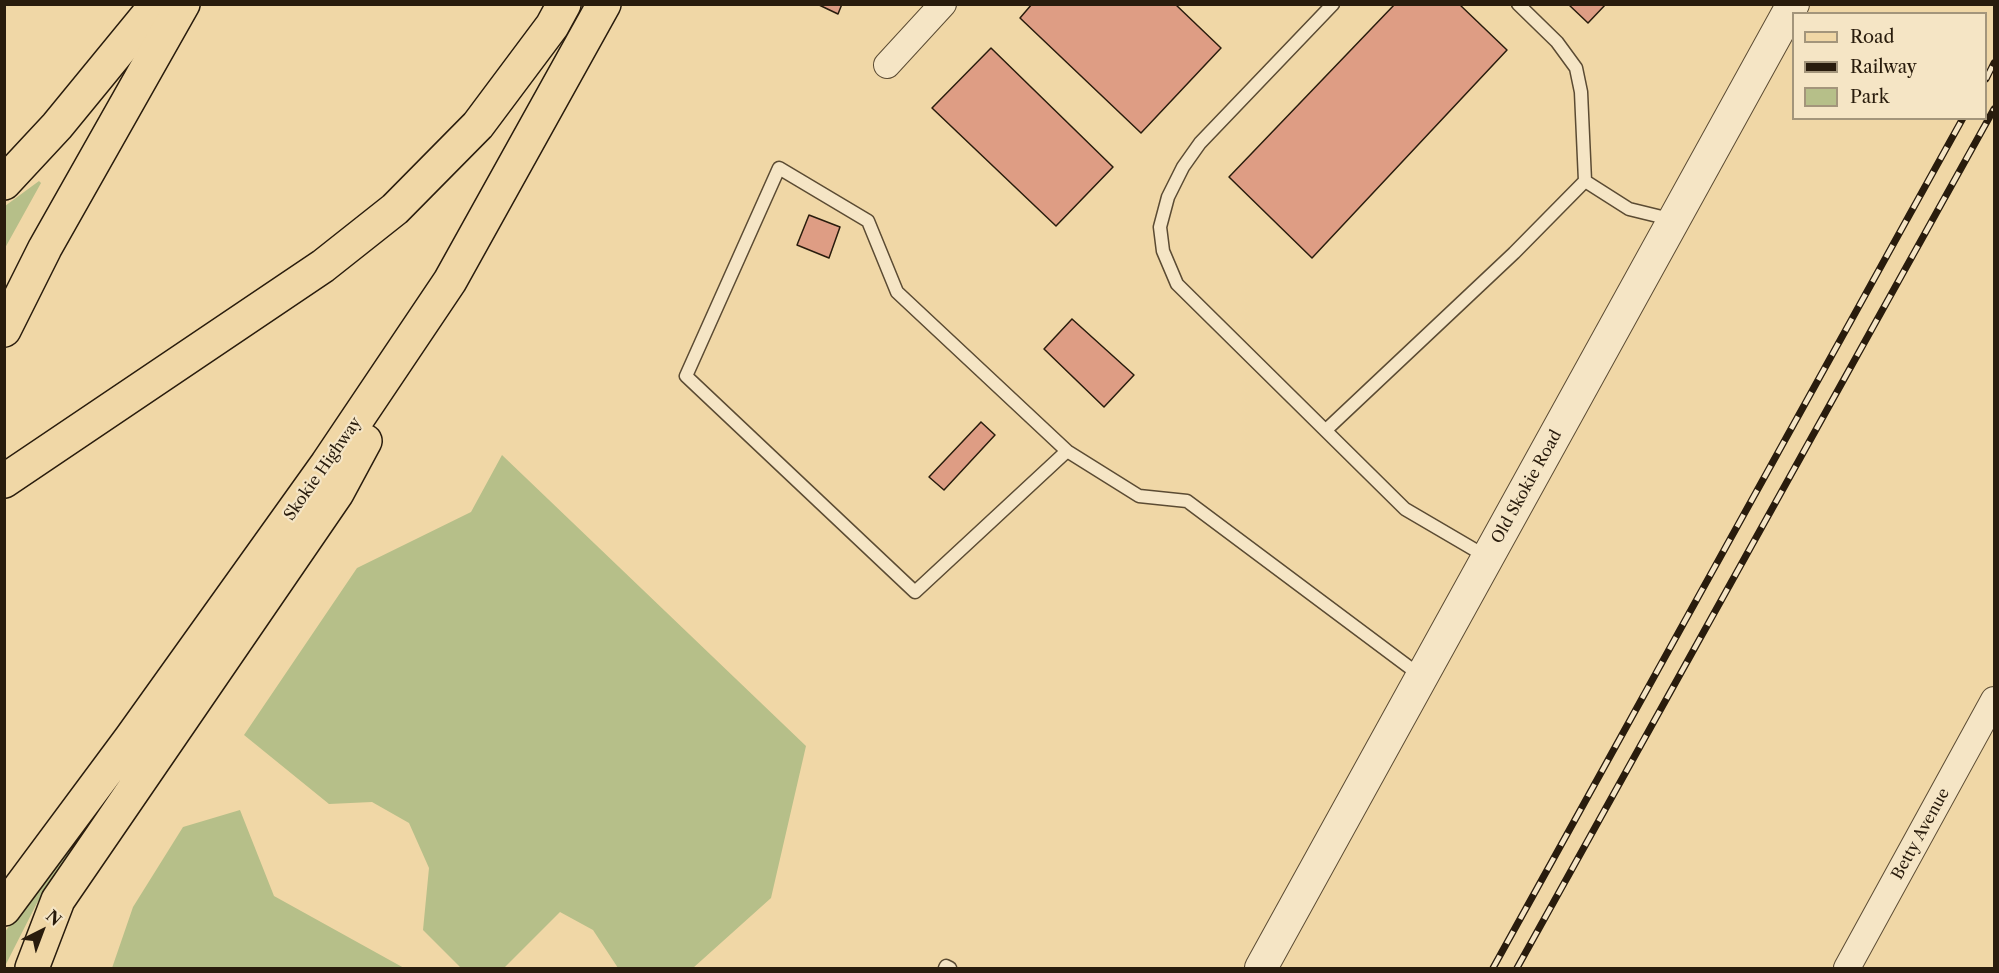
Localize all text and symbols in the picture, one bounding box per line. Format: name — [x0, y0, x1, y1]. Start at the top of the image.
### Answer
legend — [1792, 12, 1987, 120]
text: Road — [1850, 26, 1895, 48]
text: Railway — [1850, 56, 1917, 78]
text: Park — [1850, 86, 1889, 108]
street label: Skokie Highway — [280, 414, 366, 524]
street label: Old Skokie Road — [1488, 427, 1566, 547]
street label: Betty Avenue — [1888, 785, 1954, 883]
north arrow — [12, 901, 72, 961]
text: N — [42, 906, 66, 930]

